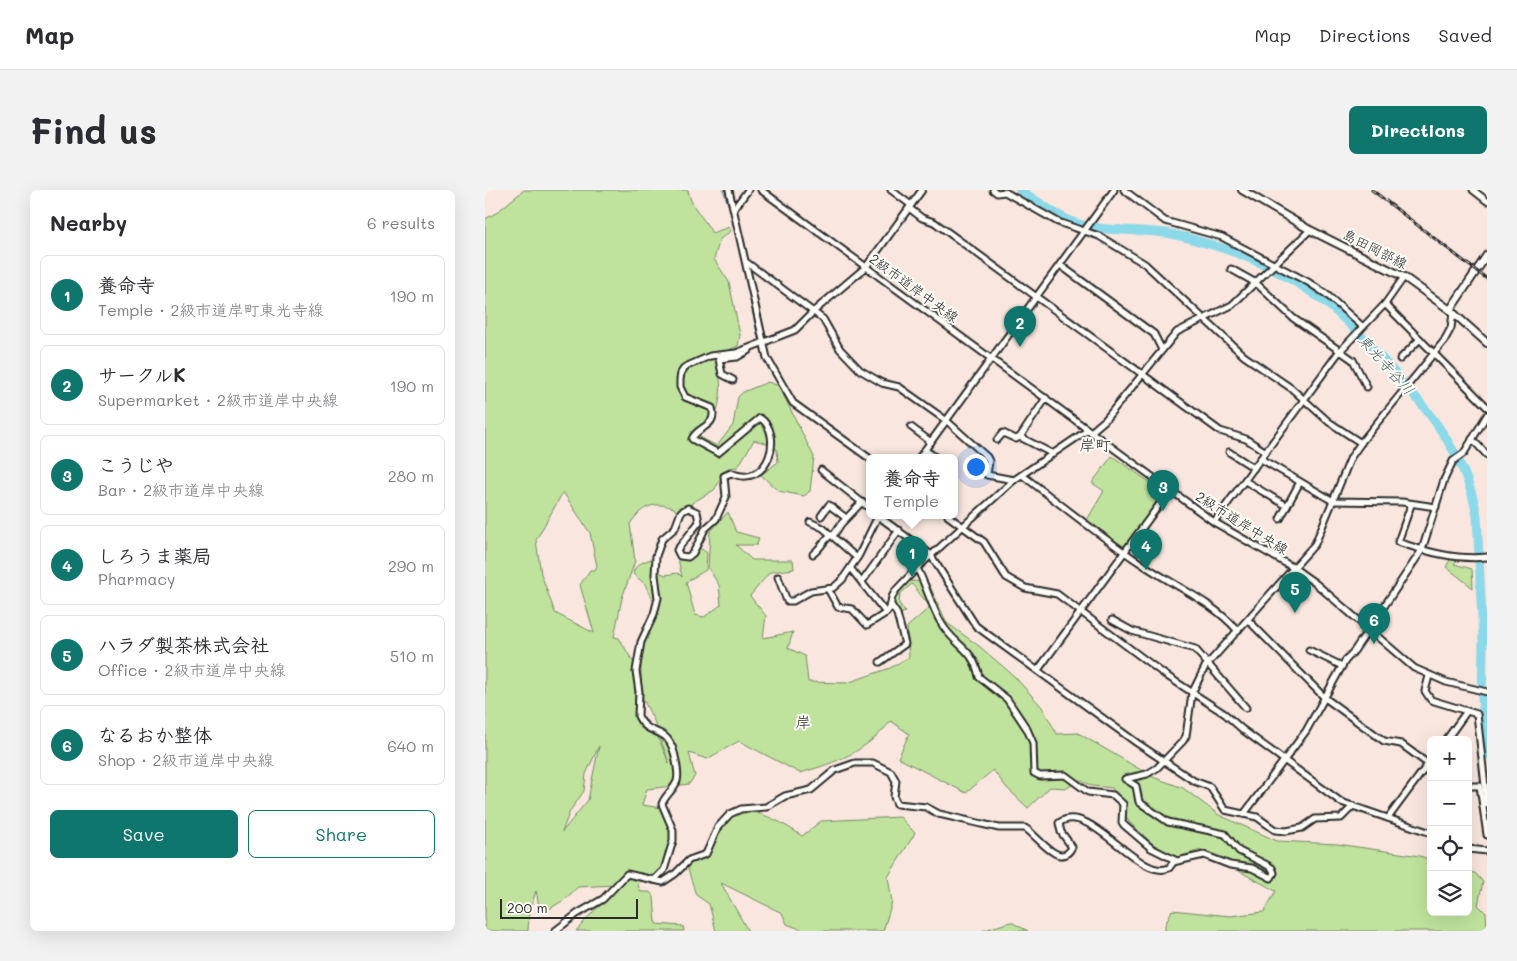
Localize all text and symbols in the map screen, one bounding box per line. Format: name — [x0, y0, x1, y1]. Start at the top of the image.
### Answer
text: Map — [25, 19, 74, 50]
text: Map — [1254, 23, 1291, 47]
text: Directions — [1319, 23, 1411, 47]
text: Saved — [1439, 23, 1492, 47]
button: Directions — [1349, 106, 1487, 154]
text: Find us — [30, 107, 157, 153]
text: Nearby — [50, 209, 127, 236]
text: 6 results — [367, 212, 435, 233]
street label: 島田岡部線 — [1340, 224, 1411, 273]
street label: 2級市道岸中央線 — [866, 249, 963, 326]
text: 養命寺 — [98, 272, 155, 297]
text: 1 — [63, 285, 71, 306]
text: 190 m — [390, 285, 434, 306]
text: Temple · 2級市道岸町東光寺線 — [98, 299, 324, 320]
pin: 2 — [1004, 306, 1036, 347]
water label: 東光寺谷川 — [1354, 330, 1419, 399]
text: サークルK — [98, 362, 186, 387]
text: 2 — [63, 375, 71, 396]
text: 190 m — [390, 375, 434, 396]
text: Supermarket · 2級市道岸中央線 — [98, 389, 338, 410]
district label: 岸町 — [1079, 434, 1111, 455]
text: こうじや — [98, 452, 174, 477]
popup — [866, 454, 958, 519]
your location — [963, 454, 989, 480]
text: 3 — [62, 465, 72, 486]
text: 280 m — [388, 465, 434, 486]
text: 養命寺 — [883, 465, 941, 490]
pin: 3 — [1147, 470, 1179, 511]
text: Bar · 2級市道岸中央線 — [98, 479, 264, 500]
street label: 2級市道岸中央線 — [1192, 486, 1292, 559]
text: Temple — [883, 490, 939, 511]
pin: 4 — [1130, 529, 1162, 570]
pin: 1 — [896, 536, 928, 577]
text: しろうま薬局 — [98, 543, 212, 568]
text: 4 — [62, 555, 72, 576]
text: 290 m — [388, 555, 434, 576]
text: Pharmacy — [98, 568, 175, 589]
pin: 5 — [1279, 572, 1311, 613]
pin: 6 — [1358, 603, 1390, 644]
text: ハラダ製茶株式会社 — [98, 632, 269, 657]
text: 5 — [62, 645, 72, 666]
text: 510 m — [390, 645, 434, 666]
text: Office · 2級市道岸中央線 — [98, 659, 285, 680]
district label: 岸 — [795, 711, 811, 732]
text: なるおか整体 — [98, 722, 212, 747]
text: 6 — [62, 735, 72, 756]
text: 640 m — [387, 735, 434, 756]
map controls — [1427, 736, 1472, 916]
button: + — [1427, 736, 1472, 781]
text: Shop · 2級市道岸中央線 — [98, 749, 274, 770]
button: − — [1427, 781, 1472, 826]
button: Save — [50, 810, 238, 858]
button: Share — [248, 810, 435, 858]
button: locate — [1427, 826, 1472, 871]
button: layers — [1427, 871, 1472, 916]
scale bar — [500, 896, 637, 919]
text: 200 m — [507, 898, 548, 917]

